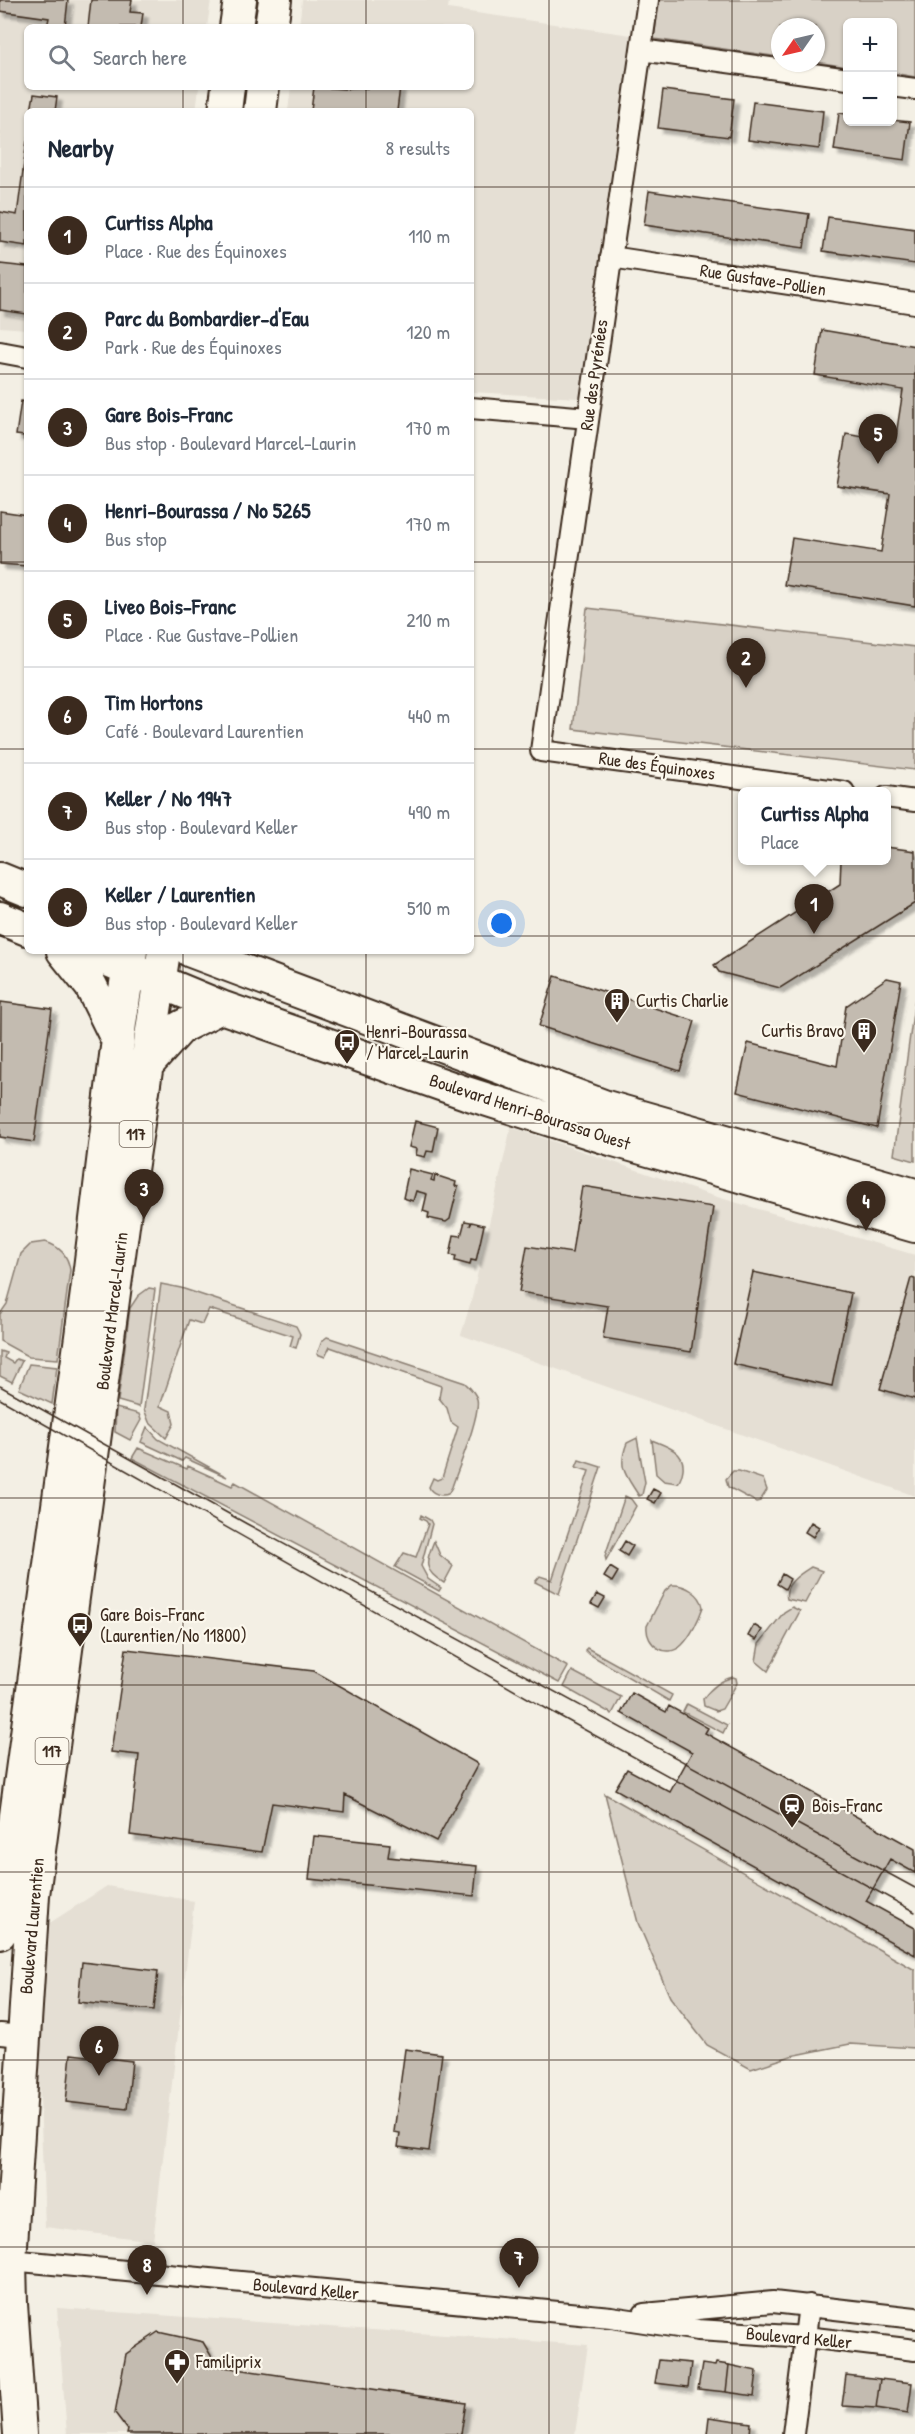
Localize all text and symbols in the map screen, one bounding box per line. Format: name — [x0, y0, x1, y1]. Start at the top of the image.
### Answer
north arrow — [771, 18, 825, 72]
map controls — [843, 18, 897, 126]
button: + — [843, 18, 897, 72]
search box — [24, 24, 474, 90]
icon: search — [45, 41, 78, 74]
text: Search here — [93, 42, 187, 72]
button: − — [843, 72, 897, 126]
text: Nearby — [48, 130, 114, 165]
text: 8 results — [385, 134, 450, 161]
text: Curtiss Alpha — [105, 207, 213, 237]
text: 1 — [64, 222, 71, 249]
text: 110 m — [408, 222, 450, 249]
text: Place · Rue des Équinoxes — [105, 237, 287, 264]
street label: Rue Gustave-Pollien — [698, 257, 828, 302]
text: Parc du Bombardier-d'Eau — [105, 303, 309, 333]
text: 2 — [63, 318, 72, 345]
text: 120 m — [406, 318, 450, 345]
street label: Rue des Pyrénées — [573, 318, 614, 432]
text: Park · Rue des Équinoxes — [105, 333, 282, 360]
text: Gare Bois-Franc — [105, 399, 233, 429]
text: 3 — [63, 414, 72, 441]
text: 170 m — [406, 414, 450, 441]
pin: 5 — [858, 414, 898, 464]
text: Bus stop · Boulevard Marcel-Laurin — [105, 429, 356, 456]
text: Henri-Bourassa / No 5265 — [105, 495, 311, 525]
text: 4 — [64, 510, 71, 537]
text: 170 m — [406, 510, 450, 537]
text: Bus stop — [105, 525, 167, 552]
text: Liveo Bois-Franc — [105, 591, 236, 621]
text: 5 — [63, 606, 72, 633]
text: 210 m — [406, 606, 450, 633]
text: Place · Rue Gustave-Pollien — [105, 621, 298, 648]
pin: 2 — [726, 638, 766, 688]
text: Tim Hortons — [105, 687, 203, 717]
text: 6 — [64, 702, 71, 729]
text: 440 m — [408, 702, 450, 729]
text: Café · Boulevard Laurentien — [105, 717, 304, 744]
street label: Rue des Équinoxes — [597, 745, 717, 786]
text: Keller / No 1947 — [105, 783, 232, 813]
popup — [738, 787, 891, 865]
text: 7 — [63, 798, 72, 825]
text: 490 m — [408, 798, 450, 825]
text: Curtiss Alpha — [761, 798, 868, 828]
text: Bus stop · Boulevard Keller — [105, 813, 298, 840]
text: Place — [761, 828, 799, 855]
text: Keller / Laurentien — [105, 879, 255, 909]
pin: 1 — [794, 884, 834, 934]
text: 8 — [63, 894, 72, 921]
text: 510 m — [407, 894, 450, 921]
text: Bus stop · Boulevard Keller — [105, 909, 298, 936]
your location — [487, 909, 516, 938]
building icon: Curtis Charlie — [602, 986, 632, 1024]
place label: Curtis Charlie — [636, 988, 729, 1013]
building icon: Curtis Bravo — [849, 1016, 879, 1054]
place label: Curtis Bravo — [761, 1018, 844, 1043]
place label: Henri-Bourassa / Marcel-Laurin — [366, 1019, 469, 1065]
bus stop icon: Henri-Bourassa / Marcel-Laurin — [332, 1027, 362, 1065]
street label: Boulevard Henri-Bourassa Ouest — [426, 1067, 635, 1156]
road number: 117 — [120, 1121, 152, 1147]
pin: 3 — [124, 1170, 164, 1219]
pin: 4 — [846, 1182, 886, 1231]
street label: Boulevard Marcel-Laurin — [89, 1231, 134, 1391]
place label: Gare Bois-Franc (Laurentien/No 11800) — [100, 1602, 247, 1648]
bus stop icon: Gare Bois-Franc (Laurentien/No 11800) — [65, 1610, 95, 1648]
road number: 117 — [36, 1738, 68, 1764]
station icon: Bois-Franc — [777, 1791, 807, 1829]
place label: Bois-Franc — [812, 1793, 882, 1818]
street label: Boulevard Laurentien — [13, 1857, 50, 1995]
pin: 6 — [80, 2026, 118, 2076]
pin: 7 — [500, 2238, 538, 2288]
pin: 8 — [128, 2246, 166, 2295]
street label: Boulevard Keller — [252, 2271, 360, 2306]
street label: Boulevard Keller — [745, 2320, 853, 2355]
pharmacy icon: Familiprix — [162, 2347, 192, 2385]
place label: Familiprix — [195, 2349, 262, 2374]

